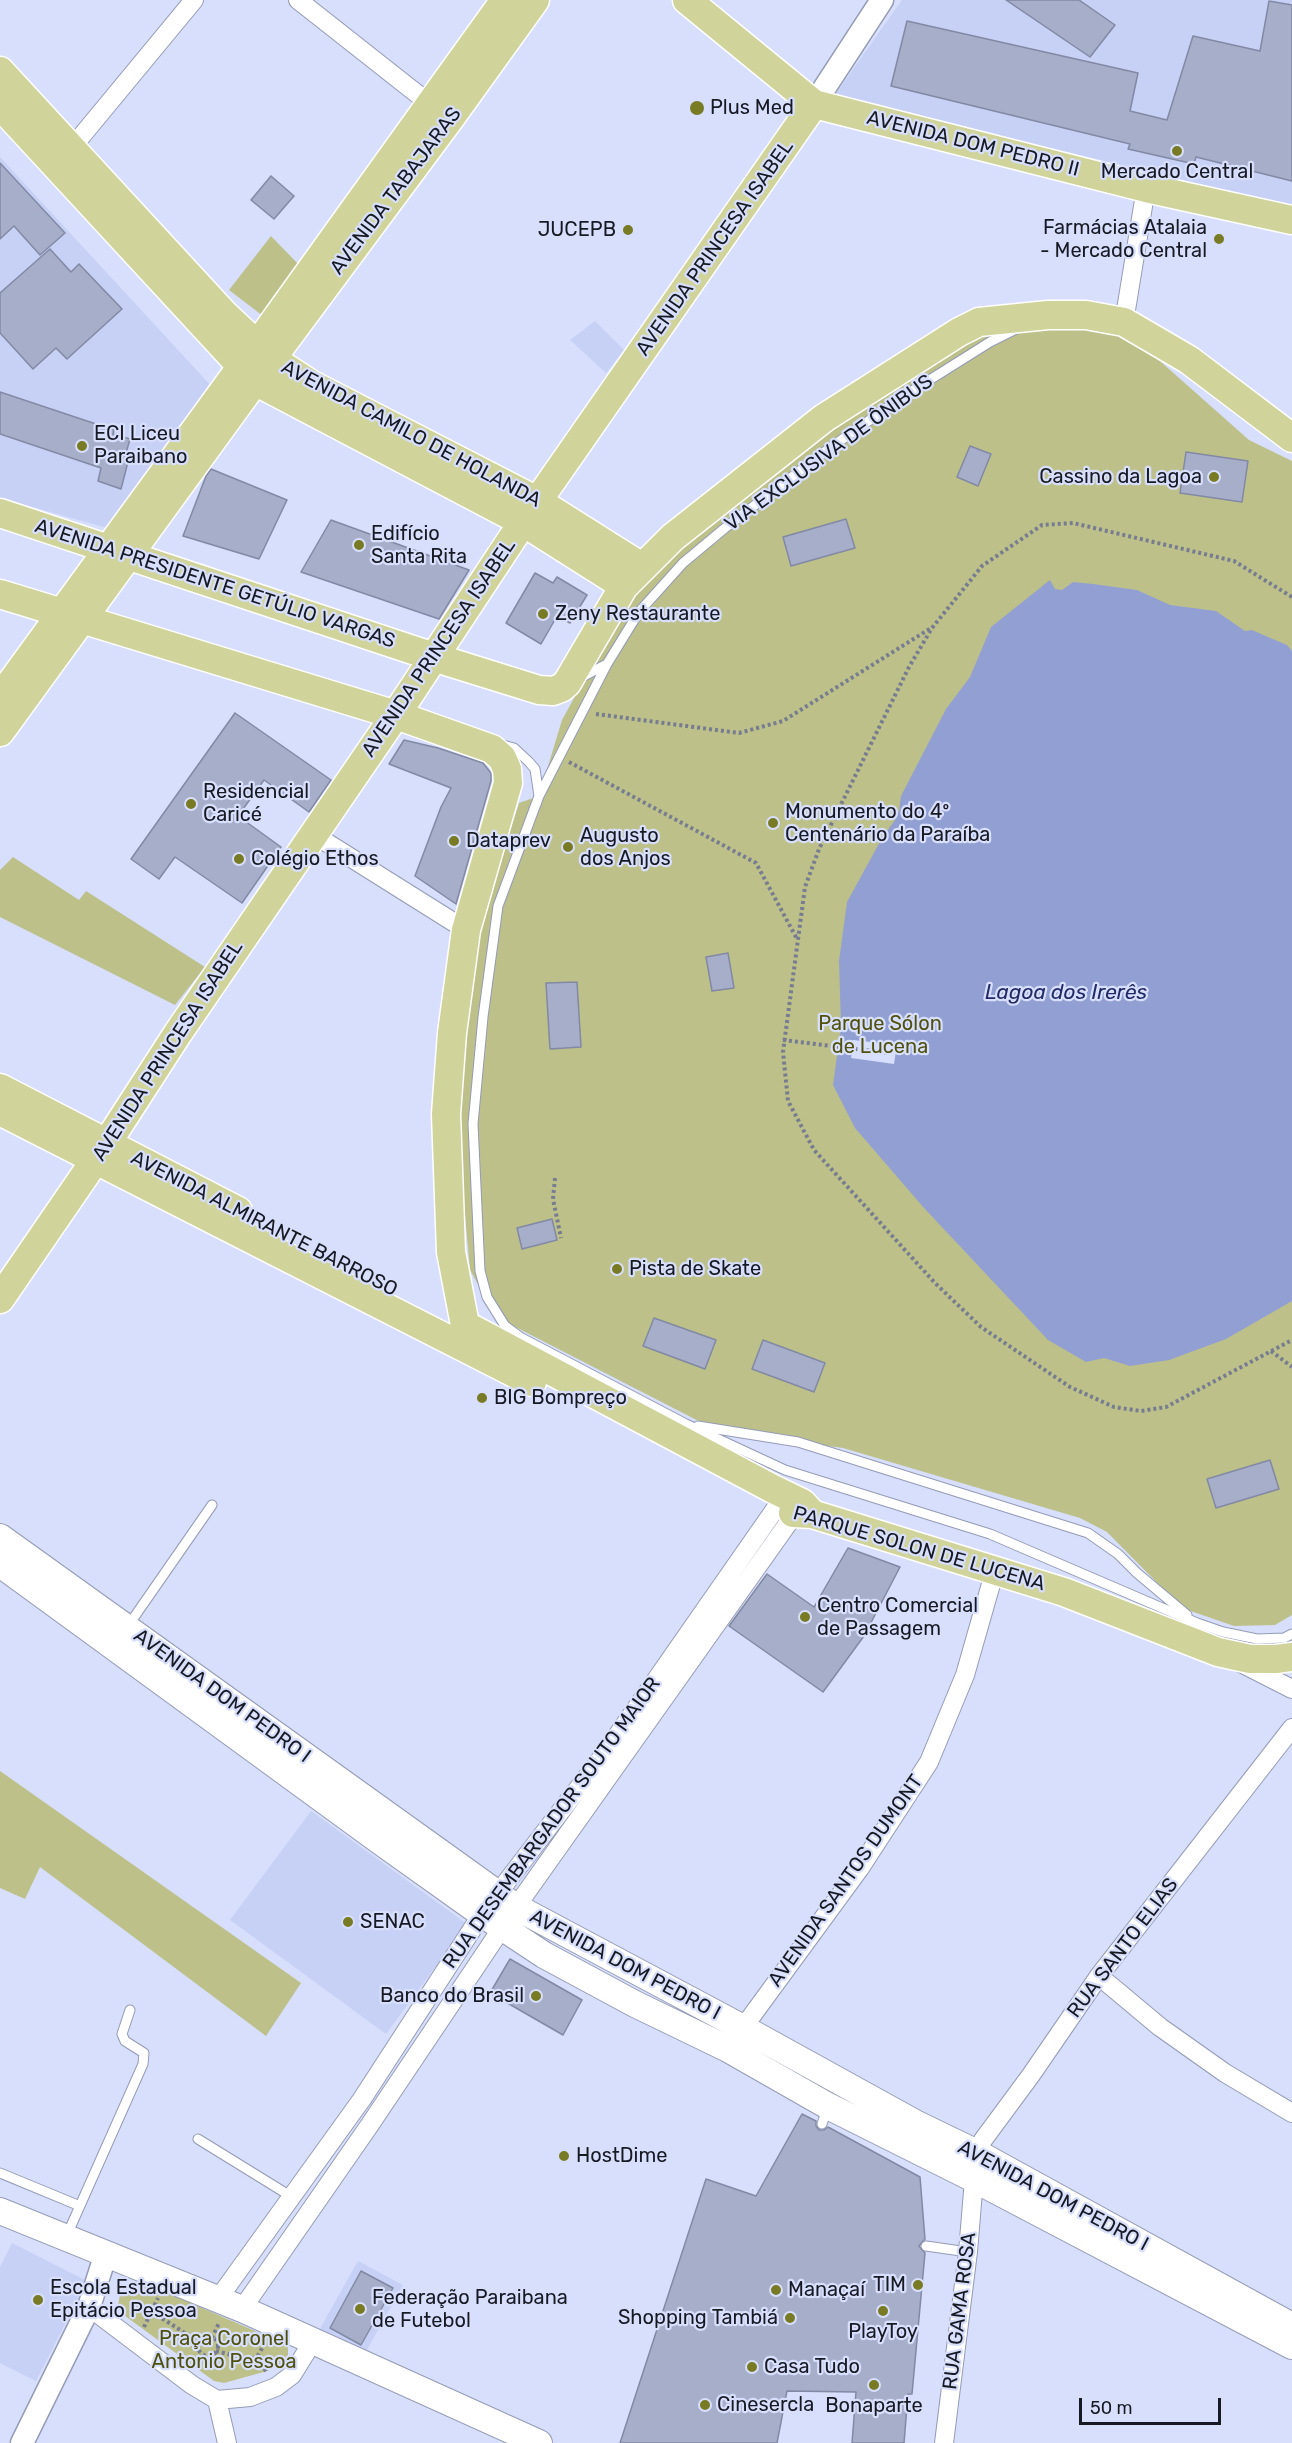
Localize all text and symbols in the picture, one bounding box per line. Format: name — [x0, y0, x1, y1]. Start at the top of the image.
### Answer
place label: Plus Med — [710, 96, 794, 120]
marker: Plus Med — [688, 99, 706, 117]
street label: AVENIDA TABAJARAS — [325, 103, 467, 279]
street label: AVENIDA DOM PEDRO II — [864, 106, 1082, 182]
street label: AVENIDA PRINCESA ISABEL — [631, 135, 799, 361]
marker: Mercado Central — [1170, 144, 1184, 158]
place label: Mercado Central — [1101, 160, 1253, 184]
place label: Farmácias Atalaia - Mercado Central — [1040, 216, 1207, 263]
place label: JUCEPB — [538, 218, 616, 242]
marker: JUCEPB — [621, 223, 635, 237]
marker: Farmácias Atalaia - Mercado Central — [1212, 232, 1226, 246]
street label: AVENIDA CAMILO DE HOLANDA — [277, 355, 545, 513]
street label: VIA EXCLUSIVA DE ÔNIBUS — [720, 369, 938, 537]
place label: ECI Liceu Paraibano — [94, 422, 188, 469]
marker: ECI Liceu Paraibano — [75, 439, 89, 453]
place label: Cassino da Lagoa — [1039, 465, 1202, 489]
marker: Cassino da Lagoa — [1207, 470, 1221, 484]
street label: AVENIDA PRESIDENTE GETÚLIO VARGAS — [32, 514, 398, 654]
place label: Edifício Santa Rita — [371, 522, 467, 569]
street label: AVENIDA PRINCESA ISABEL — [357, 534, 521, 762]
marker: Edifício Santa Rita — [352, 538, 366, 552]
place label: Zeny Restaurante — [555, 602, 720, 626]
marker: Zeny Restaurante — [536, 607, 550, 621]
place label: Residencial Caricé — [203, 780, 309, 827]
marker: Residencial Caricé — [184, 797, 198, 811]
place label: Monumento do 4º Centenário da Paraíba — [785, 800, 990, 847]
marker: Monumento do 4º Centenário da Paraíba — [766, 816, 780, 830]
place label: Augusto dos Anjos — [580, 824, 671, 871]
place label: Dataprev — [466, 829, 551, 853]
marker: Dataprev — [447, 834, 461, 848]
marker: Augusto dos Anjos — [561, 840, 575, 854]
place label: Colégio Ethos — [251, 847, 379, 871]
marker: Colégio Ethos — [232, 852, 246, 866]
street label: AVENIDA PRINCESA ISABEL — [88, 936, 248, 1166]
water label: Lagoa dos Irerês — [985, 980, 1147, 1006]
park label: Parque Sólon de Lucena — [818, 1012, 942, 1059]
street label: AVENIDA ALMIRANTE BARROSO — [127, 1146, 401, 1302]
place label: Pista de Skate — [629, 1257, 761, 1281]
marker: Pista de Skate — [610, 1262, 624, 1276]
place label: BIG Bompreço — [494, 1386, 627, 1410]
marker: BIG Bompreço — [475, 1391, 489, 1405]
street label: PARQUE SOLON DE LUCENA — [790, 1502, 1048, 1596]
place label: Centro Comercial de Passagem — [817, 1594, 978, 1641]
marker: Centro Comercial de Passagem — [798, 1610, 812, 1624]
street label: AVENIDA DOM PEDRO I — [129, 1624, 315, 1768]
street label: RUA DESEMBARGADOR SOUTO MAIOR — [438, 1673, 666, 1973]
street label: AVENIDA SANTOS DUMONT — [764, 1770, 928, 1992]
street label: RUA SANTO ELIAS — [1063, 1873, 1183, 2023]
street label: AVENIDA DOM PEDRO I — [525, 1904, 725, 2026]
place label: SENAC — [360, 1910, 425, 1934]
marker: SENAC — [341, 1915, 355, 1929]
place label: Banco do Brasil — [380, 1984, 524, 2008]
marker: Banco do Brasil — [529, 1989, 543, 2003]
street label: AVENIDA DOM PEDRO I — [953, 2135, 1153, 2257]
place label: HostDime — [576, 2144, 667, 2168]
marker: HostDime — [557, 2149, 571, 2163]
street label: RUA GAMA ROSA — [938, 2231, 982, 2391]
place label: TIM — [873, 2273, 906, 2297]
place label: Escola Estadual Epitácio Pessoa — [50, 2276, 197, 2323]
place label: Manaçaí — [788, 2278, 865, 2302]
marker: TIM — [911, 2278, 925, 2292]
marker: Manaçaí — [769, 2283, 783, 2297]
place label: Federação Paraibana de Futebol — [372, 2286, 568, 2333]
marker: Escola Estadual Epitácio Pessoa — [31, 2293, 45, 2307]
marker: Federação Paraibana de Futebol — [353, 2302, 367, 2316]
marker: PlayToy — [876, 2304, 890, 2318]
place label: Shopping Tambiá — [618, 2306, 778, 2330]
marker: Shopping Tambiá — [783, 2311, 797, 2325]
place label: PlayToy — [848, 2320, 918, 2344]
park label: Praça Coronel Antonio Pessoa — [152, 2327, 296, 2374]
place label: Casa Tudo — [764, 2355, 860, 2379]
marker: Casa Tudo — [745, 2360, 759, 2374]
marker: Bonaparte — [867, 2378, 881, 2392]
scale bar — [1082, 2386, 1224, 2424]
place label: Cinesercla — [717, 2393, 814, 2417]
place label: Bonaparte — [825, 2394, 923, 2418]
text: 50 m — [1090, 2397, 1133, 2419]
marker: Cinesercla — [698, 2398, 712, 2412]

